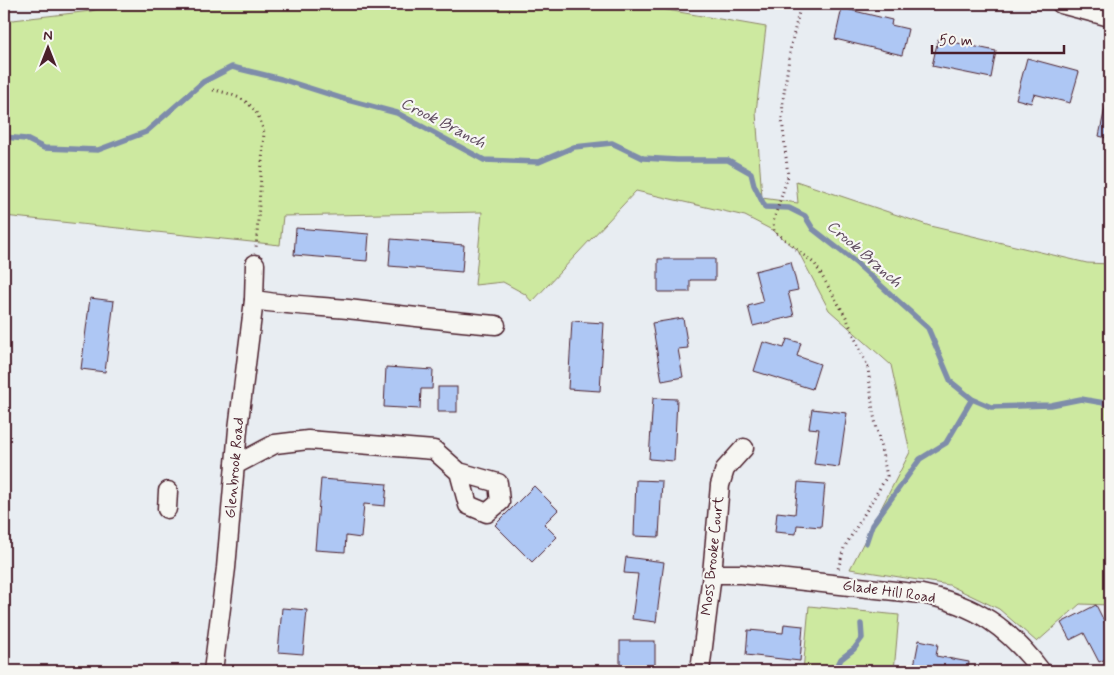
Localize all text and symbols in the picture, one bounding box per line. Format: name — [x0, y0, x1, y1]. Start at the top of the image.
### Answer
north arrow — [22, 22, 72, 72]
scale bar — [932, 22, 1064, 54]
text: N — [43, 27, 53, 45]
text: 50 m — [939, 31, 973, 51]
water label: Crook Branch — [397, 93, 489, 154]
water label: Crook Branch — [822, 216, 906, 292]
street label: Glenbrook Road — [221, 417, 249, 519]
street label: Moss Brooke Court — [697, 495, 729, 617]
street label: Glade Hill Road — [841, 576, 937, 608]

